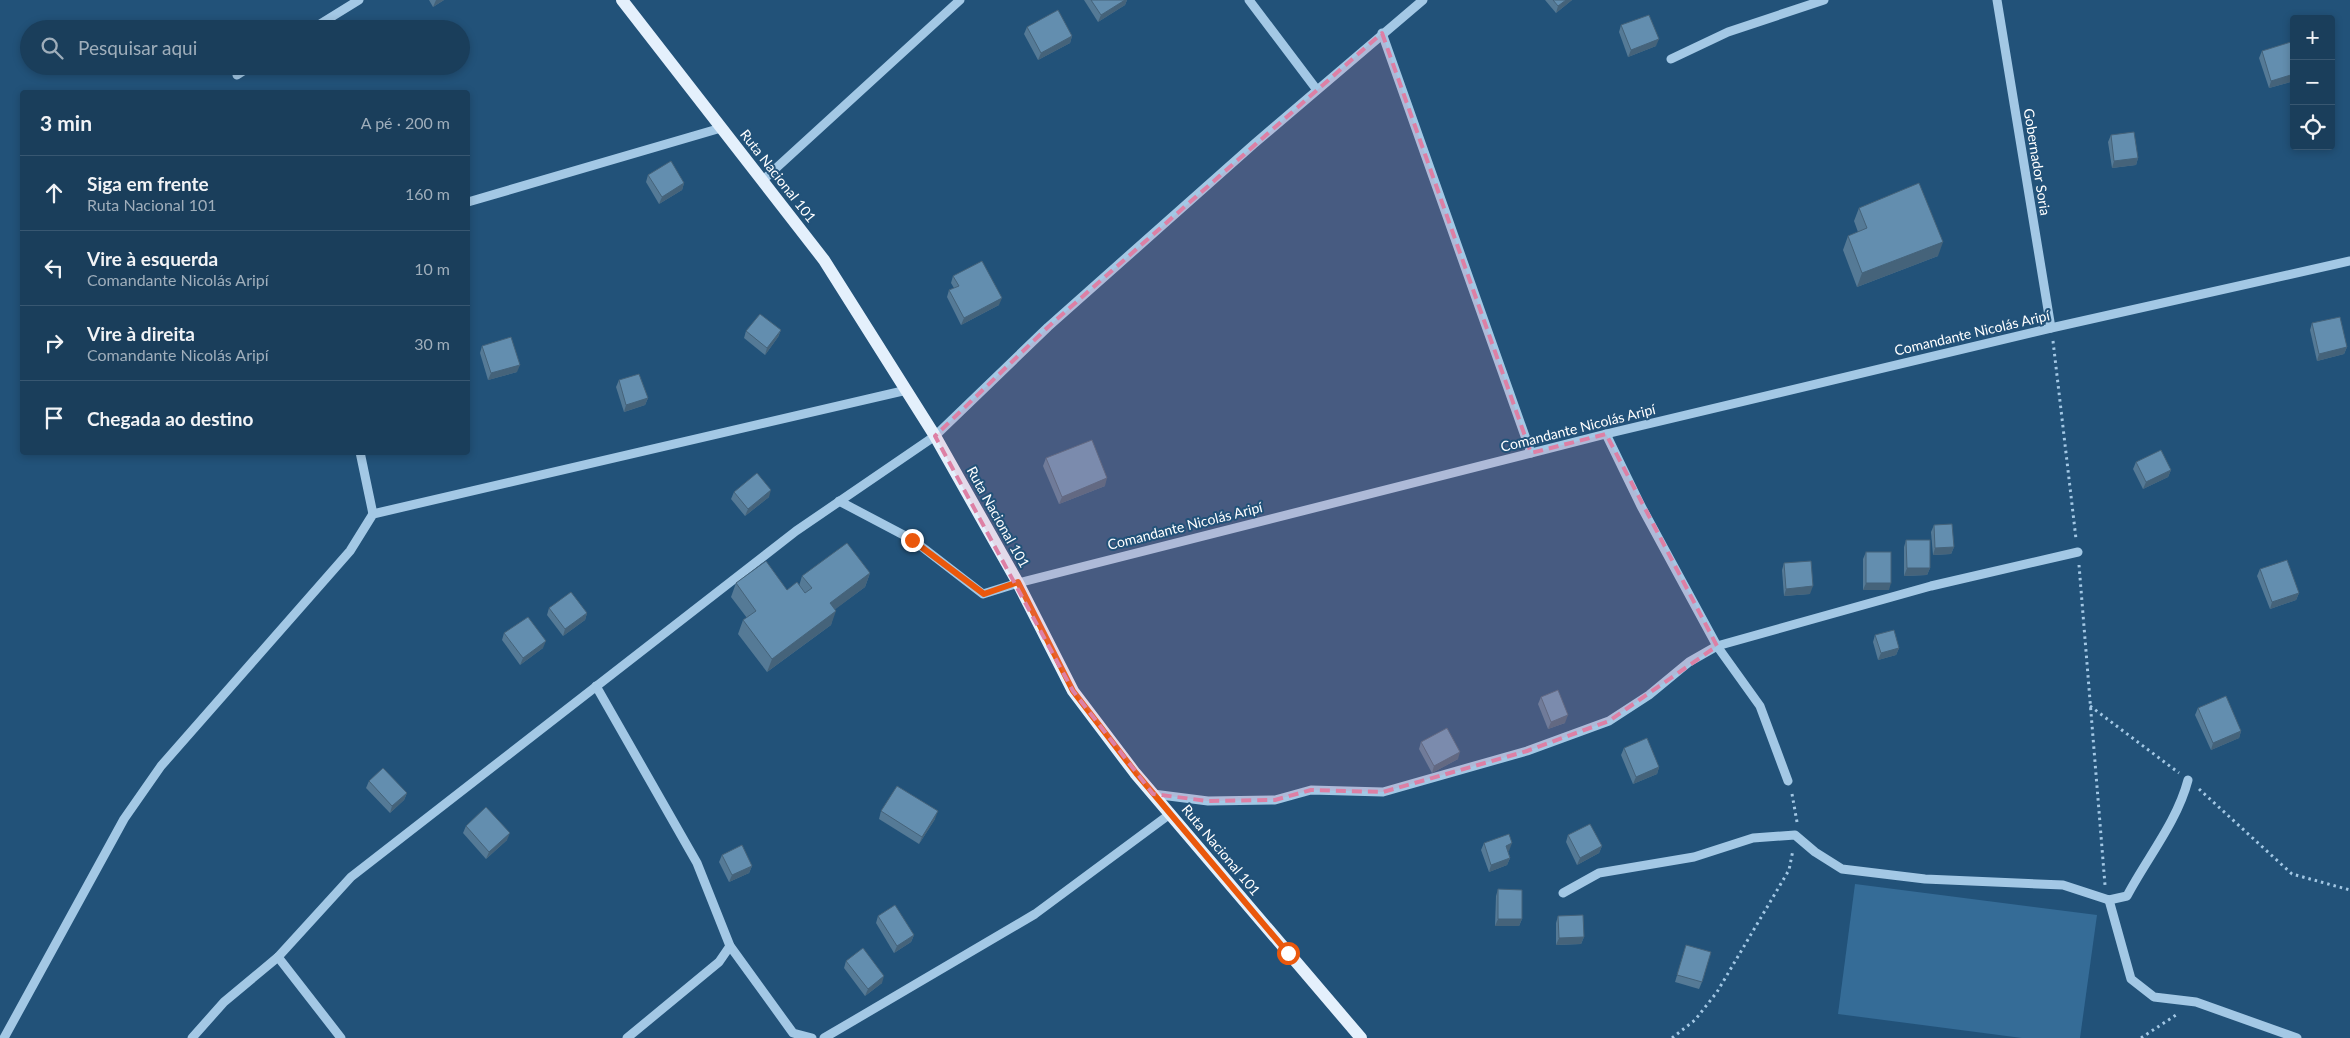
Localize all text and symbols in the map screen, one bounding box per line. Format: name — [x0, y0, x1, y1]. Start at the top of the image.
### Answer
map controls — [2290, 15, 2335, 150]
button: + — [2290, 15, 2335, 60]
search box — [20, 20, 470, 75]
icon: search — [38, 34, 66, 62]
text: Pesquisar aqui — [78, 36, 197, 59]
button: − — [2290, 60, 2335, 105]
button: locate — [2290, 105, 2335, 150]
street label: Gobernador Soria — [2021, 107, 2054, 217]
text: 3 min — [40, 110, 92, 135]
text: A pé · 200 m — [361, 113, 450, 132]
street label: Ruta Nacional 101 — [737, 126, 820, 226]
text: Siga em frente — [87, 172, 209, 195]
icon: ahead — [40, 179, 68, 207]
text: 160 m — [405, 184, 450, 203]
text: Ruta Nacional 101 — [87, 195, 216, 214]
text: Vire à esquerda — [87, 247, 218, 270]
icon: left — [40, 254, 68, 282]
text: 10 m — [414, 259, 450, 278]
text: Comandante Nicolás Aripí — [87, 270, 269, 289]
street label: Comandante Nicolás Aripí — [1893, 306, 2052, 359]
text: Vire à direita — [87, 322, 195, 345]
icon: right — [40, 329, 68, 357]
text: 30 m — [414, 334, 450, 353]
text: Comandante Nicolás Aripí — [87, 345, 269, 364]
street label: Comandante Nicolás Aripí — [1499, 400, 1658, 455]
icon: arrive — [40, 404, 68, 432]
text: Chegada ao destino — [87, 407, 253, 430]
street label: Ruta Nacional 101 — [964, 463, 1033, 570]
street label: Comandante Nicolás Aripí — [1106, 498, 1265, 553]
route end — [901, 529, 924, 552]
street label: Ruta Nacional 101 — [1178, 801, 1264, 899]
route start — [1277, 942, 1300, 965]

